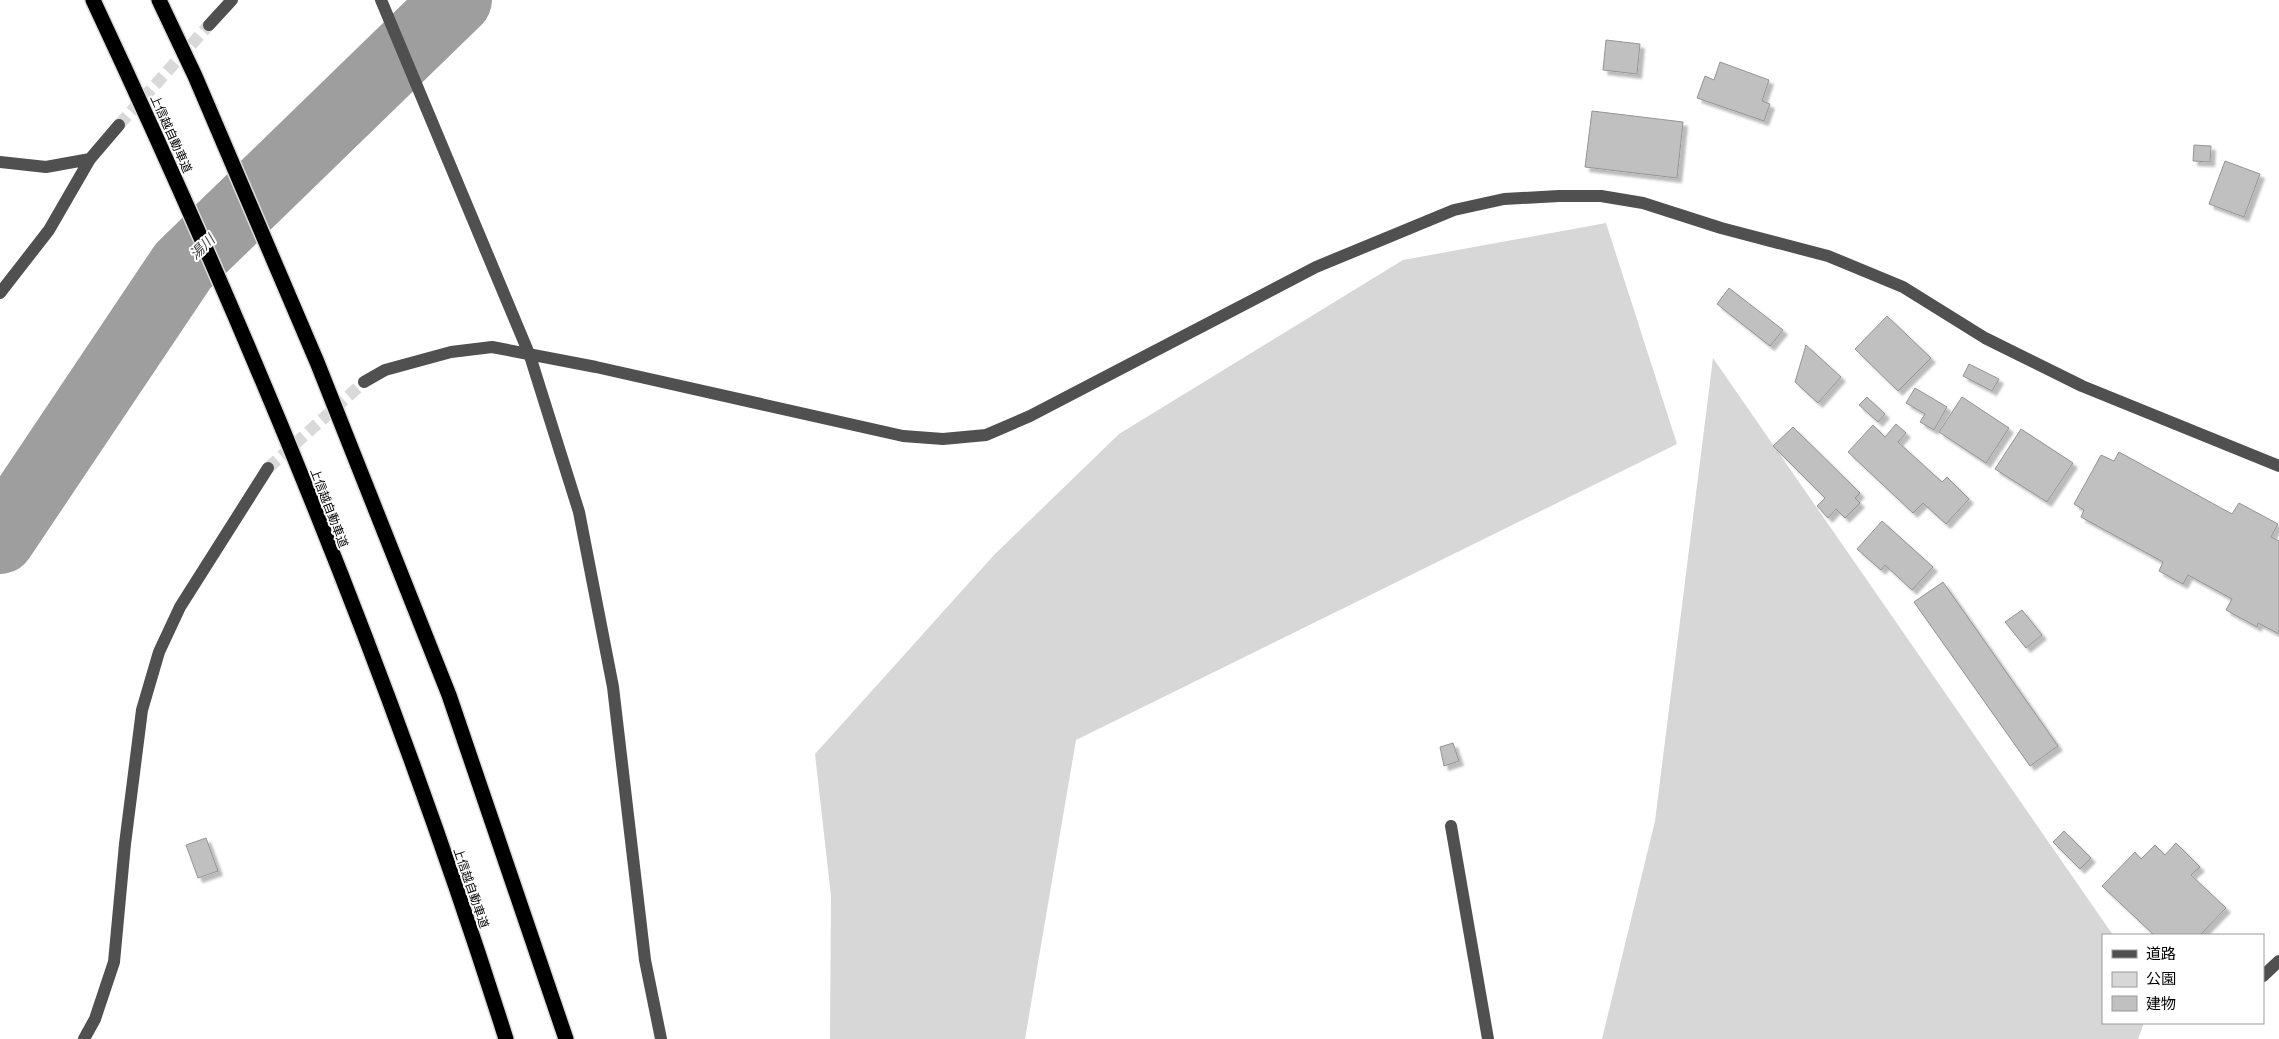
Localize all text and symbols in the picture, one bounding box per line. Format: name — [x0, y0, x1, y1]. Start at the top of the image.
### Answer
street label: 上信越自動車道 — [148, 93, 194, 175]
water label: 湯川 — [186, 230, 219, 262]
street label: 上信越自動車道 — [307, 466, 351, 550]
street label: 上信越自動車道 — [451, 846, 491, 930]
legend — [2102, 934, 2264, 1024]
text: 道路 — [2146, 945, 2176, 962]
text: 公園 — [2146, 970, 2176, 987]
text: 建物 — [2146, 995, 2176, 1012]

